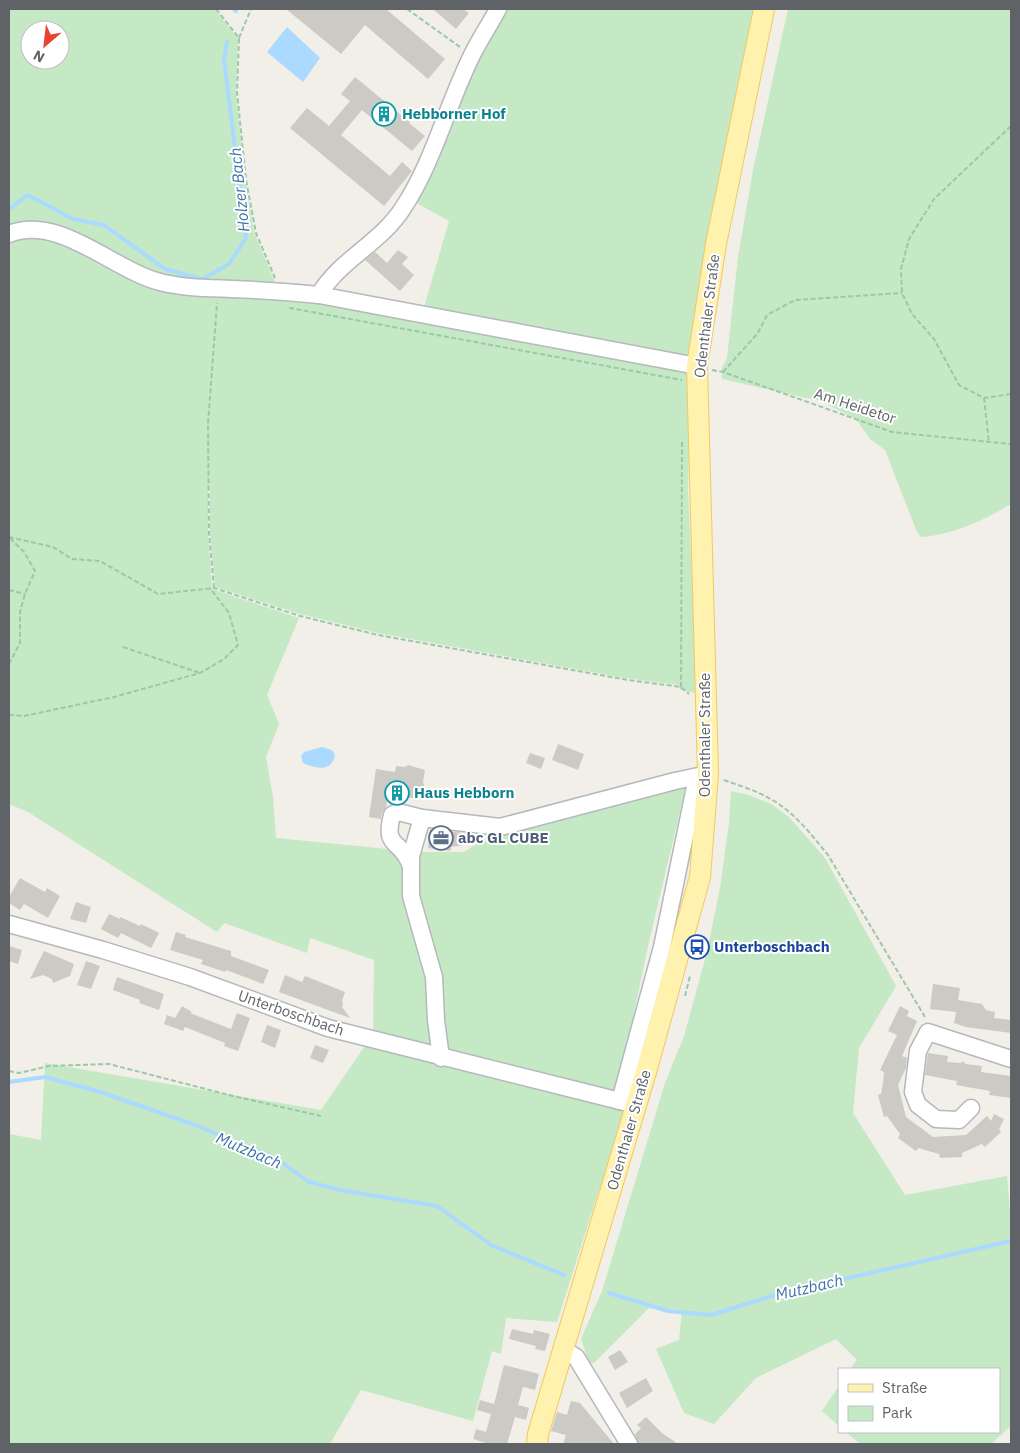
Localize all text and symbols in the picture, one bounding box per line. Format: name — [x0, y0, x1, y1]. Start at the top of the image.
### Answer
north arrow — [20, 20, 70, 70]
text: N — [30, 46, 48, 67]
building icon: Hebborner Hof — [371, 101, 397, 127]
place label: Hebborner Hof — [402, 104, 506, 123]
water label: Holzer Bach — [225, 147, 253, 233]
street label: Odenthaler Straße — [689, 253, 724, 379]
street label: Am Heidetor — [812, 383, 899, 428]
street label: Odenthaler Straße — [695, 673, 714, 797]
building icon: Haus Hebborn — [384, 780, 410, 806]
place label: Haus Hebborn — [414, 783, 514, 802]
office icon: abc GL CUBE — [428, 825, 454, 851]
place label: abc GL CUBE — [458, 828, 549, 847]
bus stop icon: Unterboschbach — [684, 934, 710, 960]
place label: Unterboschbach — [714, 937, 830, 956]
street label: Unterboschbach — [236, 985, 347, 1040]
street label: Odenthaler Straße — [602, 1067, 655, 1192]
water label: Mutzbach — [213, 1127, 285, 1173]
water label: Mutzbach — [773, 1269, 845, 1305]
legend — [838, 1368, 1000, 1433]
text: Straße — [882, 1378, 927, 1397]
text: Park — [882, 1403, 912, 1422]

